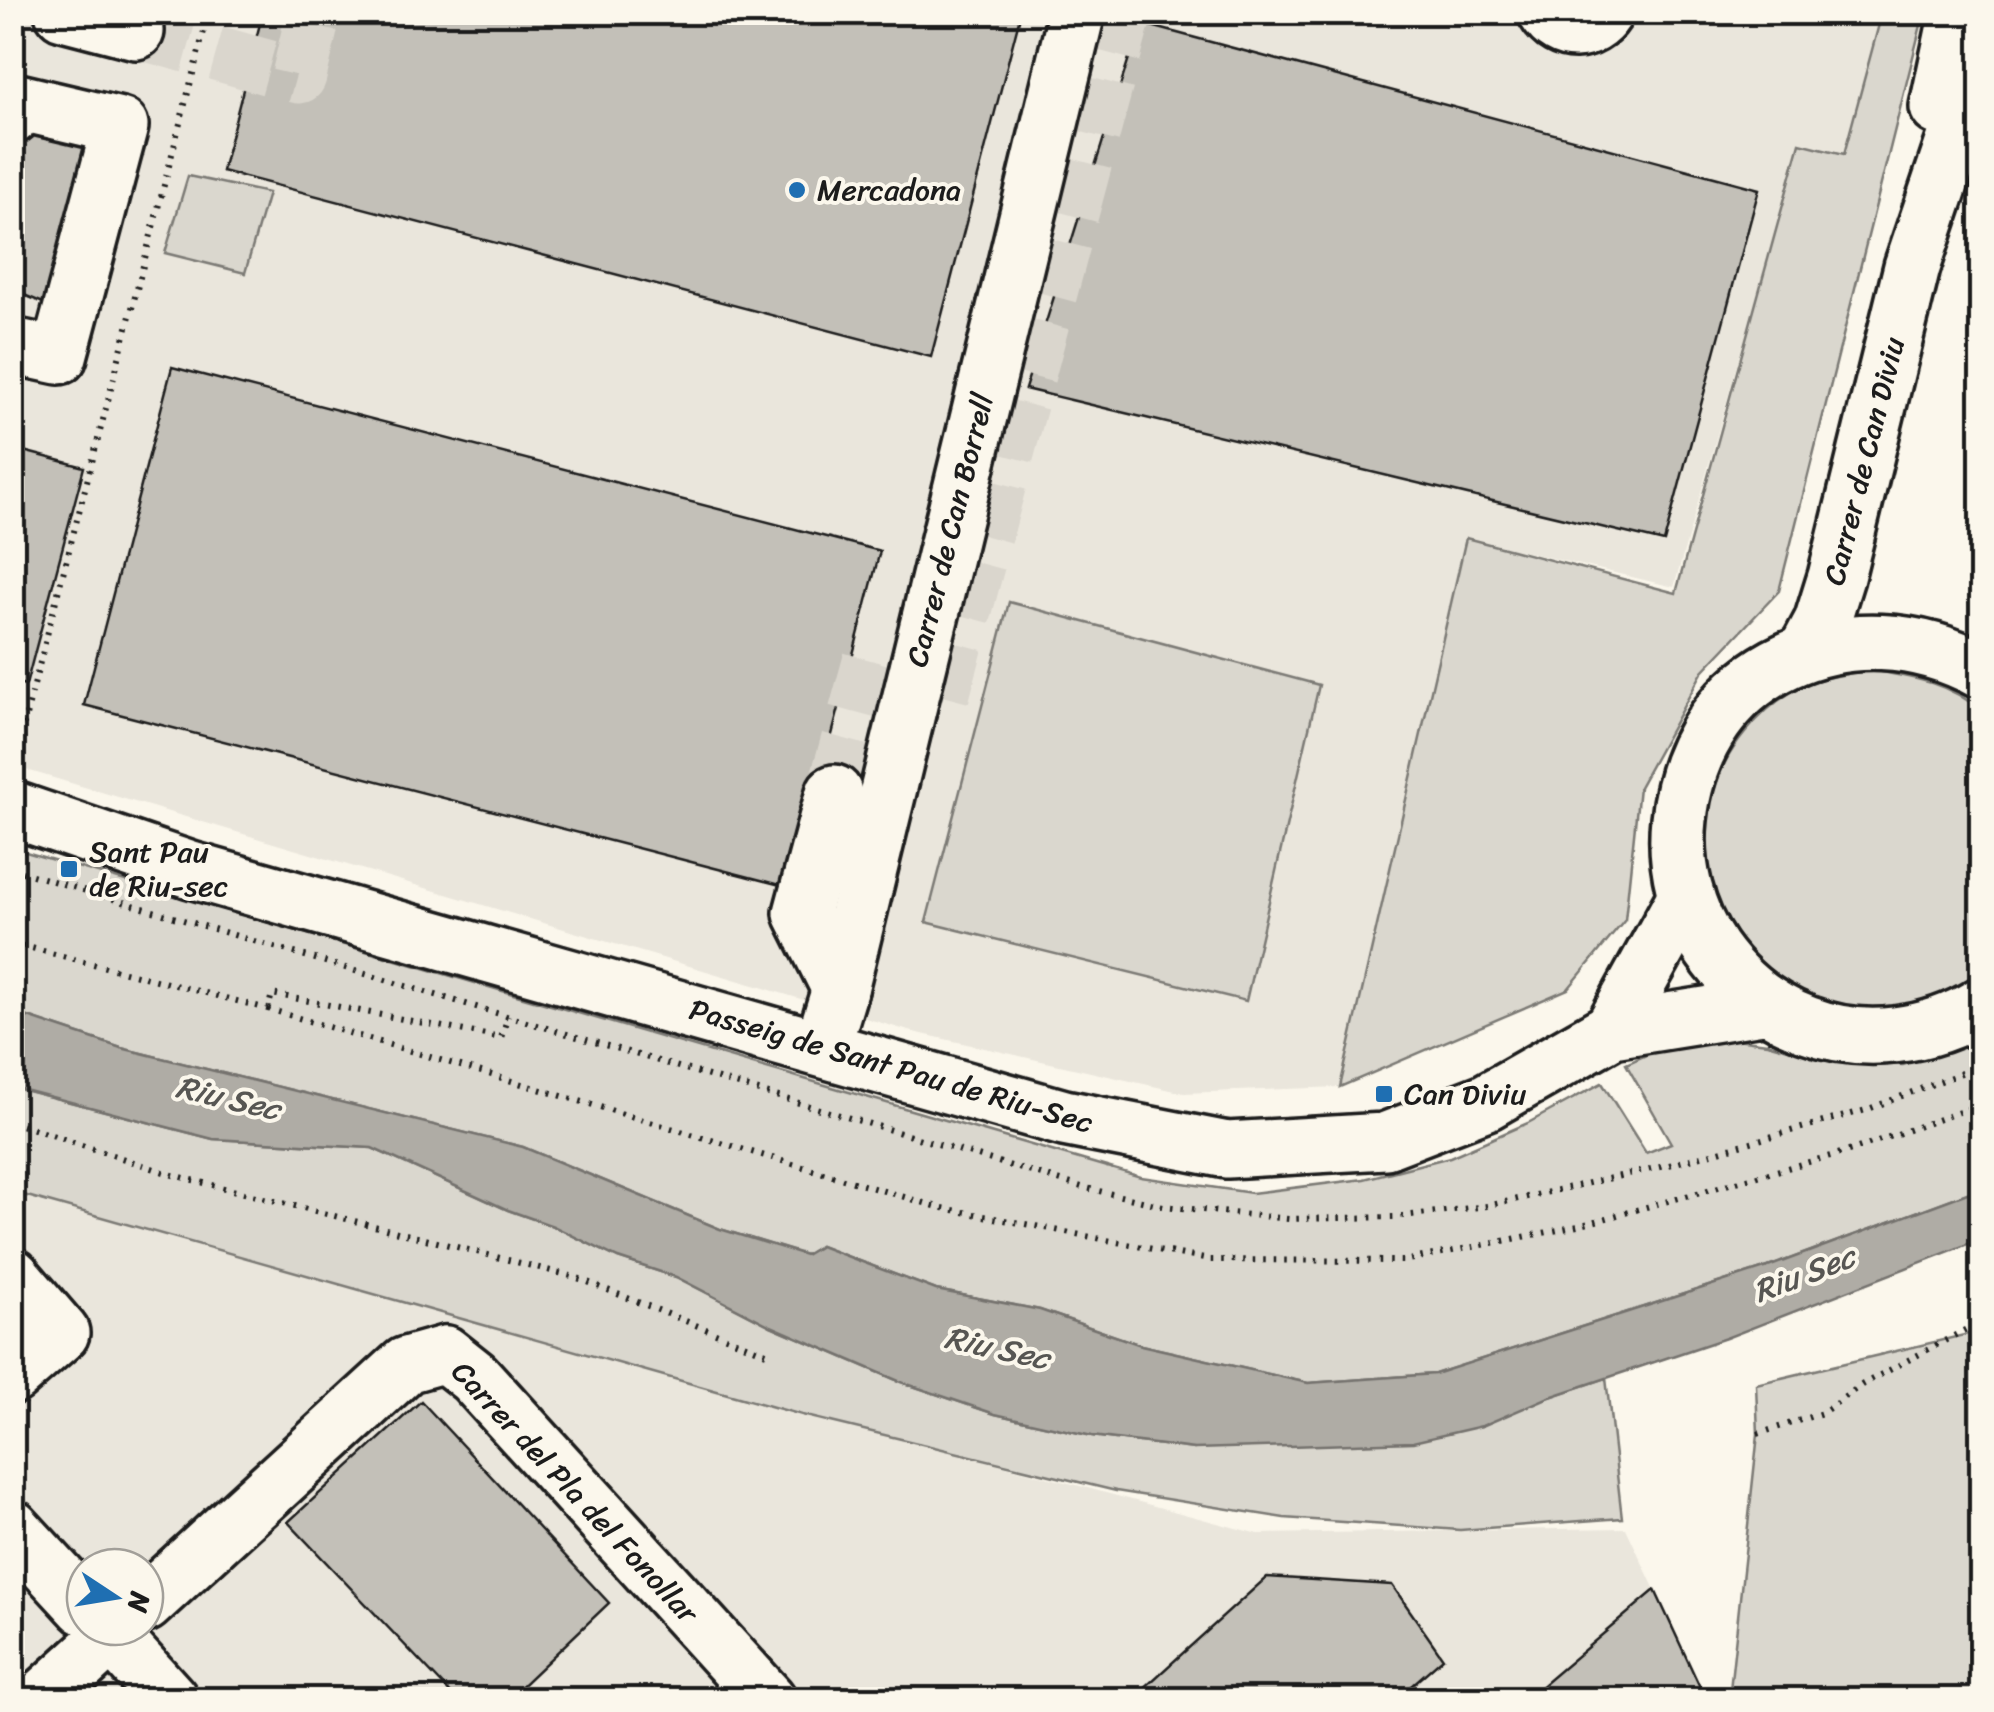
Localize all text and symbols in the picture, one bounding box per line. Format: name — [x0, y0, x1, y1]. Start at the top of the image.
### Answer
place label: Mercadona — [817, 163, 961, 217]
marker: Mercadona — [786, 179, 808, 201]
street label: Carrer de Can Diviu — [1807, 331, 1921, 591]
street label: Carrer de Can Borrell — [890, 387, 1010, 673]
place label: Sant Pau de Riu-sec — [89, 825, 229, 913]
marker: Sant Pau de Riu-sec — [58, 858, 80, 880]
street label: Passeig de Sant Pau de Riu-Sec — [683, 982, 1099, 1150]
water label: Riu Sec — [170, 1058, 290, 1139]
place label: Can Diviu — [1404, 1067, 1526, 1121]
marker: Can Diviu — [1373, 1083, 1395, 1105]
water label: Riu Sec — [1745, 1227, 1867, 1319]
water label: Riu Sec — [940, 1309, 1058, 1388]
street label: Carrer del Pla del Fonollar — [438, 1347, 714, 1638]
north arrow — [65, 1547, 165, 1647]
text: N — [113, 1587, 165, 1617]

